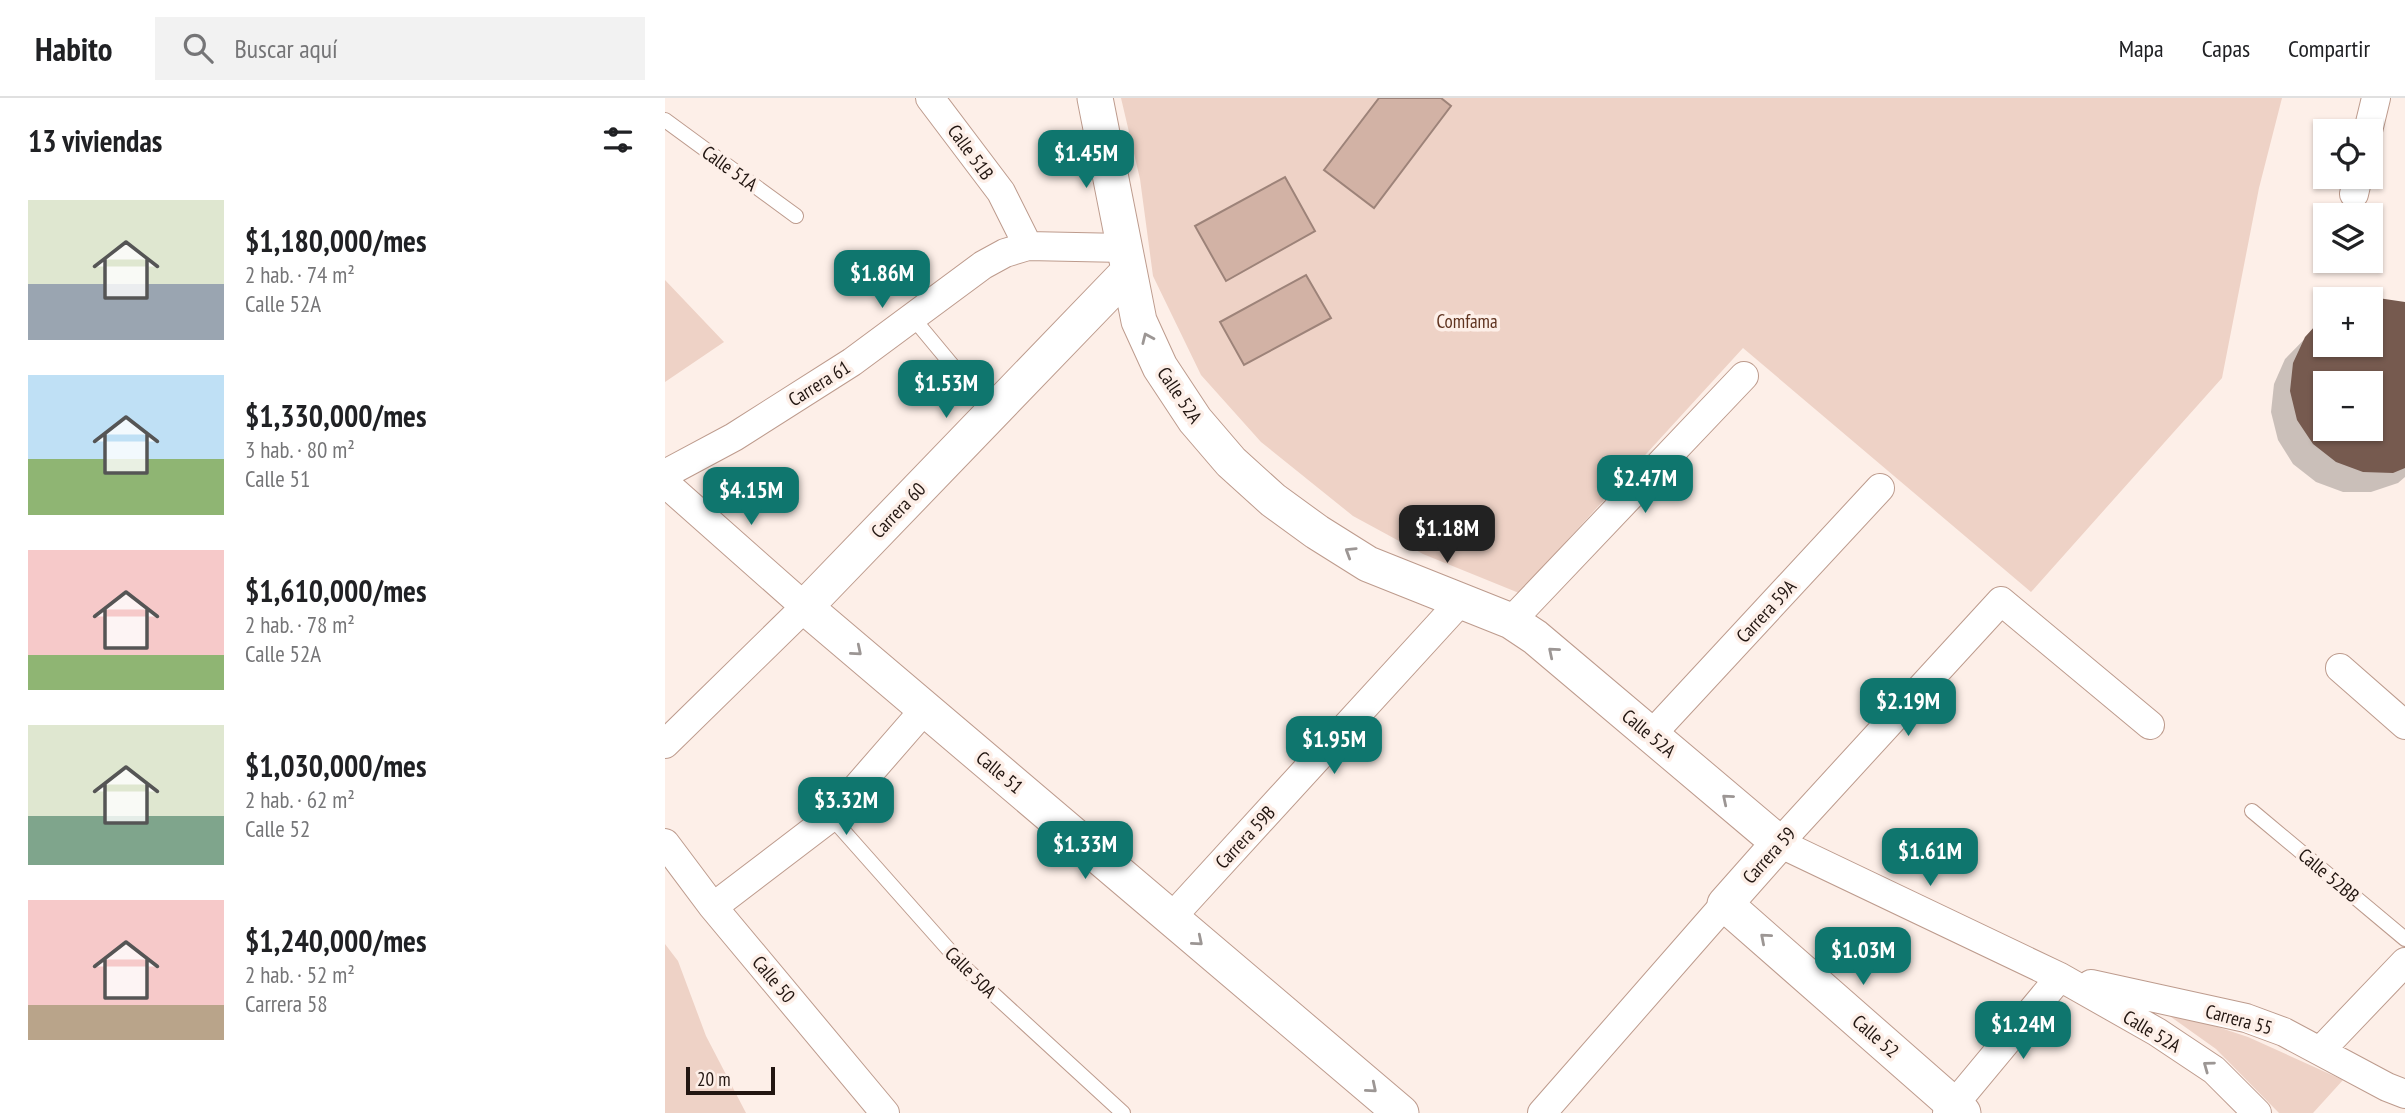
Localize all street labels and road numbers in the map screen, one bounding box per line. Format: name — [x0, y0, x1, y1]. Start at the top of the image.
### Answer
street label: Calle 51B — [943, 120, 999, 185]
street label: Calle 51A — [698, 140, 762, 196]
street label: Carrera 61 — [784, 355, 854, 411]
street label: Calle 52A — [1152, 362, 1208, 428]
street label: Carrera 60 — [866, 477, 930, 543]
street label: Carrera 59A — [1731, 575, 1801, 647]
street label: Calle 52A — [1617, 704, 1681, 762]
street label: Calle 51 — [972, 745, 1028, 799]
street label: Carrera 59B — [1210, 801, 1280, 873]
street label: Carrera 59 — [1737, 822, 1801, 888]
street label: Calle 52BB — [2294, 843, 2364, 907]
street label: Calle 50A — [940, 941, 1002, 1003]
street label: Calle 50 — [747, 951, 801, 1007]
street label: Carrera 55 — [2203, 999, 2275, 1039]
street label: Calle 52A — [2119, 1005, 2185, 1057]
street label: Calle 52 — [1848, 1009, 1904, 1063]

